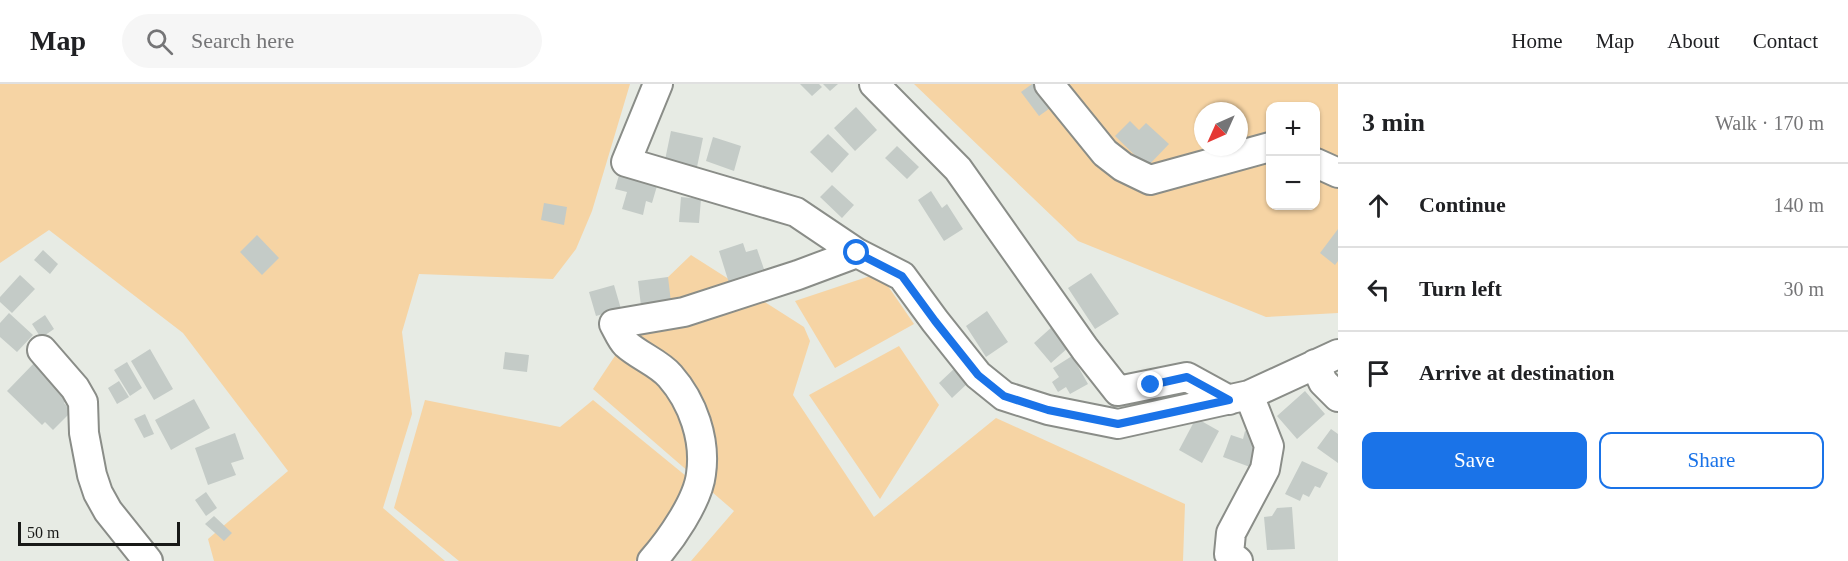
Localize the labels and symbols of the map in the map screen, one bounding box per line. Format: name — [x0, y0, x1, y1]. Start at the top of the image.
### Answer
north arrow — [1194, 102, 1248, 156]
route start — [843, 239, 869, 265]
route end — [1137, 371, 1163, 397]
scale bar — [18, 519, 180, 546]

